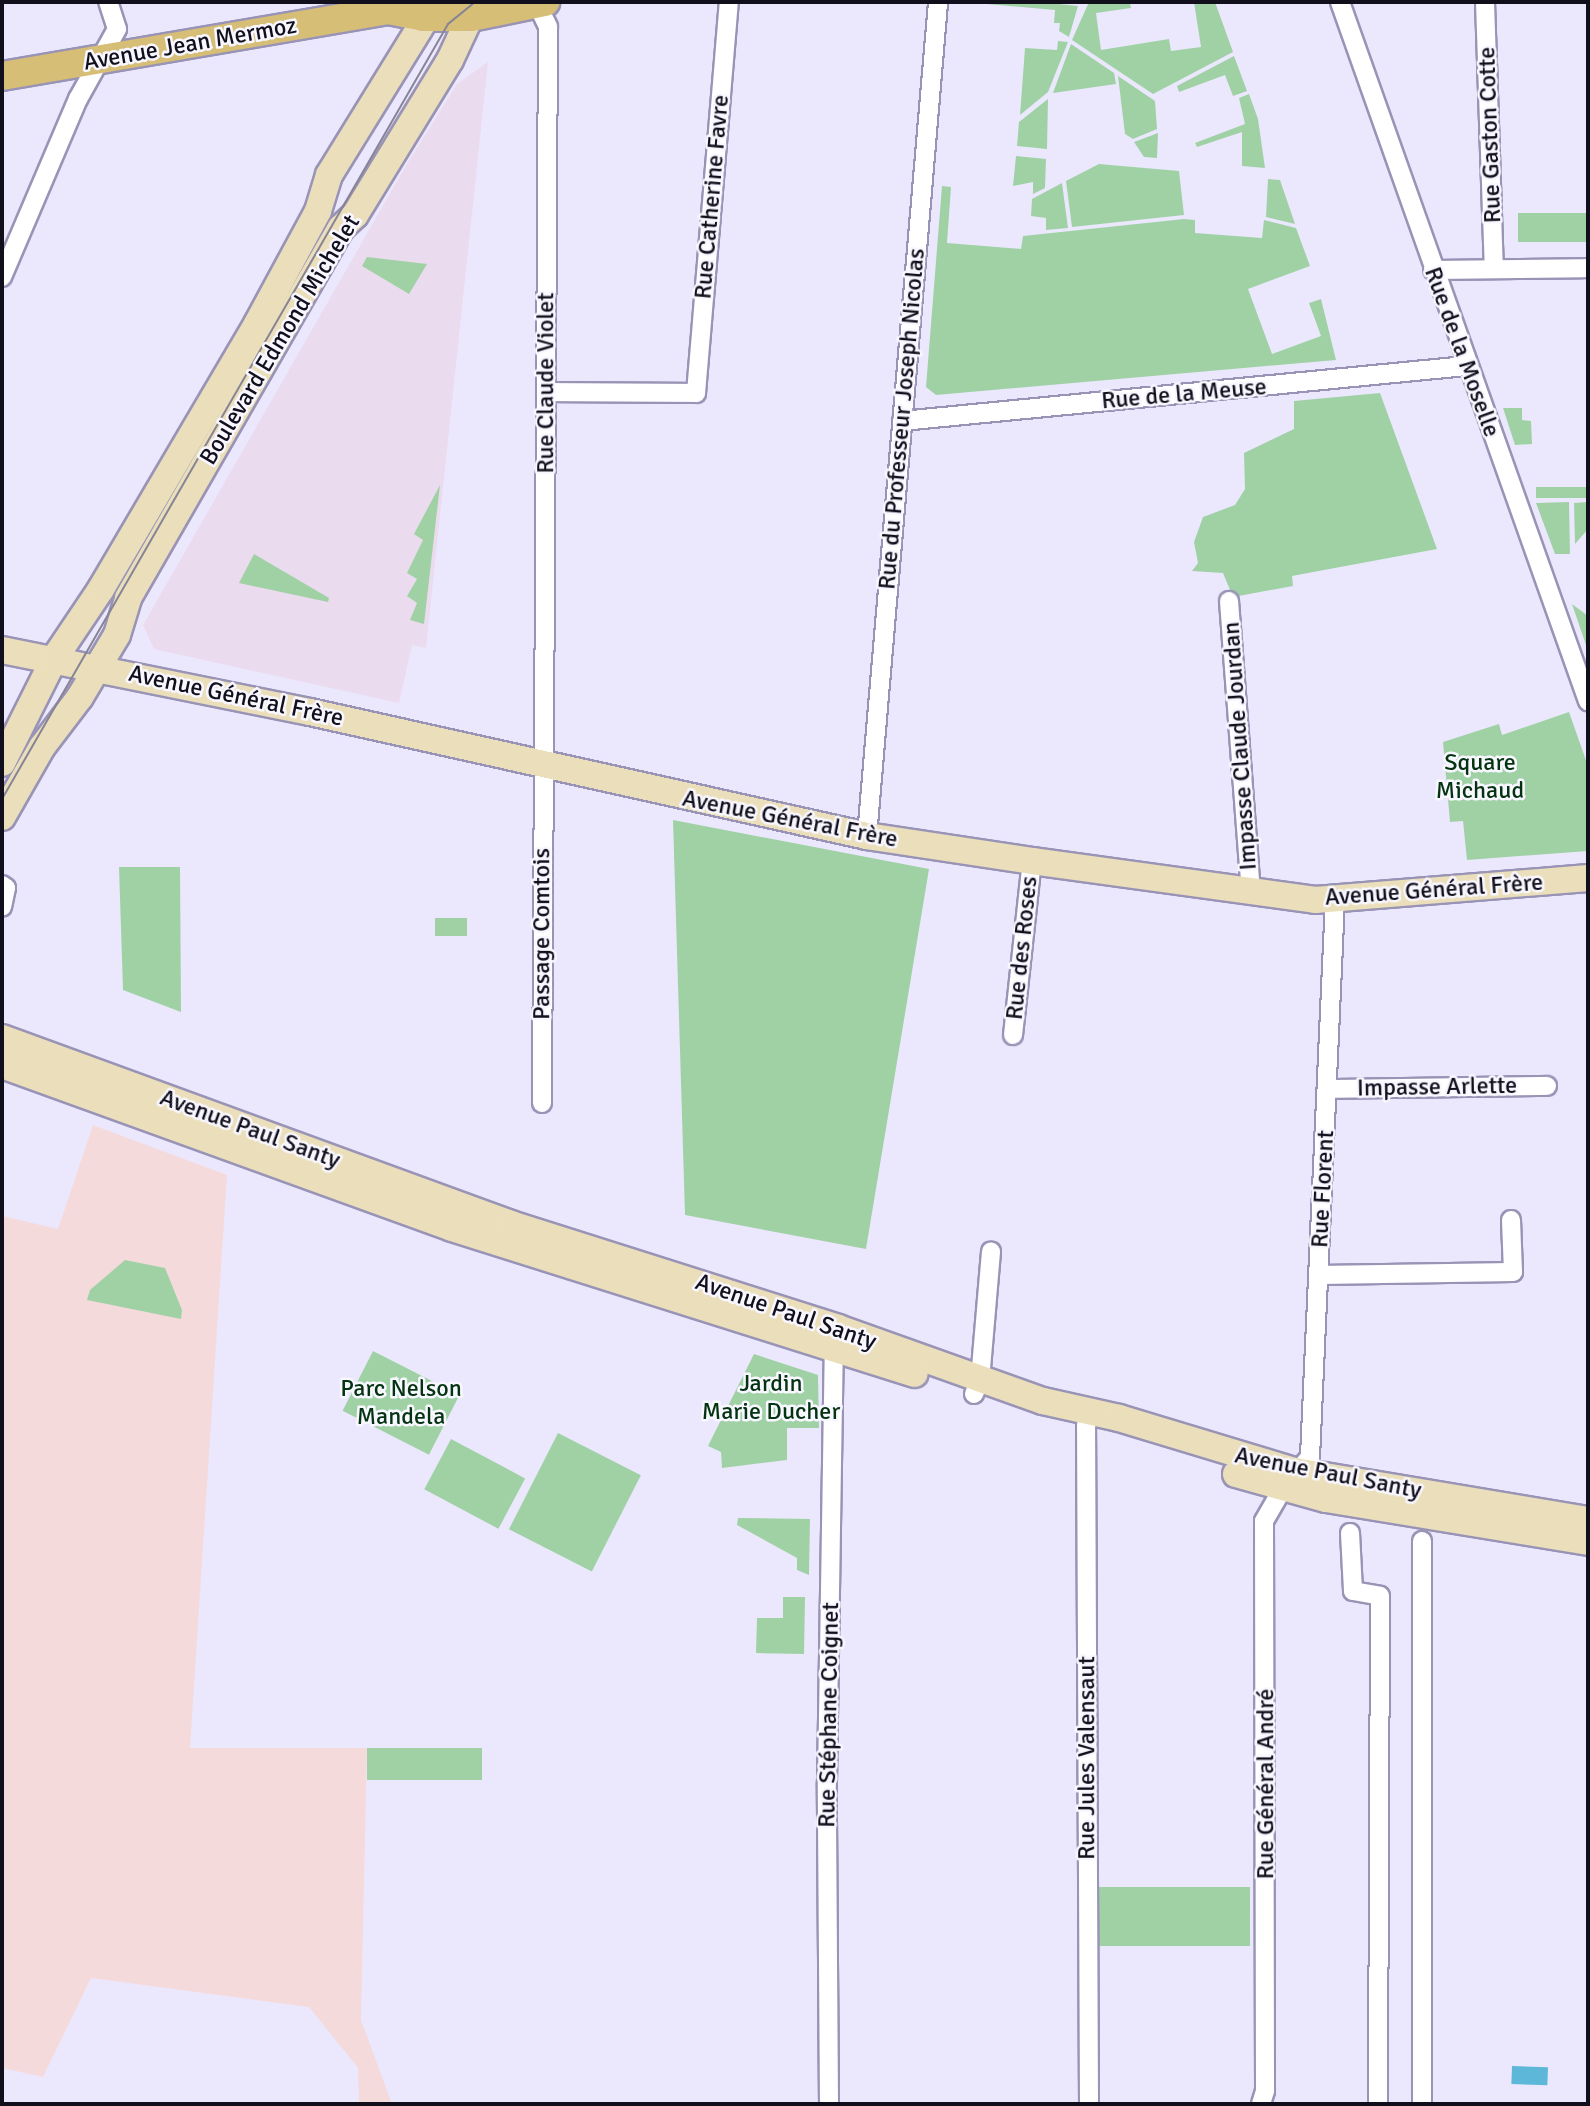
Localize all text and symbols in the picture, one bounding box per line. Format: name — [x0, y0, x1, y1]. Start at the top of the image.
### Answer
street label: Avenue Jean Mermoz — [81, 11, 299, 77]
street label: Rue Gaston Cotte — [1473, 46, 1507, 224]
street label: Rue Catherine Favre — [689, 94, 735, 300]
street label: Boulevard Edmond Michelet — [194, 210, 366, 470]
street label: Rue du Professeur Joseph Nicolas — [873, 247, 931, 591]
street label: Rue de la Moselle — [1418, 263, 1506, 441]
street label: Rue Claude Violet — [532, 292, 560, 474]
street label: Rue de la Meuse — [1100, 372, 1268, 416]
street label: Impasse Claude Jourdan — [1217, 621, 1263, 871]
street label: Avenue Général Frère — [126, 659, 346, 733]
park label: Square Michaud — [1436, 749, 1524, 805]
street label: Avenue Général Frère — [680, 784, 900, 854]
street label: Passage Comtois — [528, 848, 556, 1020]
street label: Avenue Général Frère — [1324, 868, 1544, 912]
street label: Rue des Roses — [1000, 875, 1044, 1021]
street label: Impasse Arlette — [1357, 1071, 1517, 1103]
street label: Avenue Paul Santy — [156, 1083, 344, 1175]
street label: Rue Florent — [1306, 1129, 1340, 1249]
street label: Avenue Paul Santy — [692, 1268, 880, 1356]
park label: Jardin Marie Ducher — [702, 1370, 840, 1426]
park label: Parc Nelson Mandela — [340, 1375, 462, 1431]
street label: Avenue Paul Santy — [1232, 1441, 1424, 1505]
street label: Rue Stéphane Coignet — [813, 1602, 845, 1828]
street label: Rue Jules Valensaut — [1073, 1656, 1101, 1860]
street label: Rue Général André — [1252, 1689, 1280, 1879]

